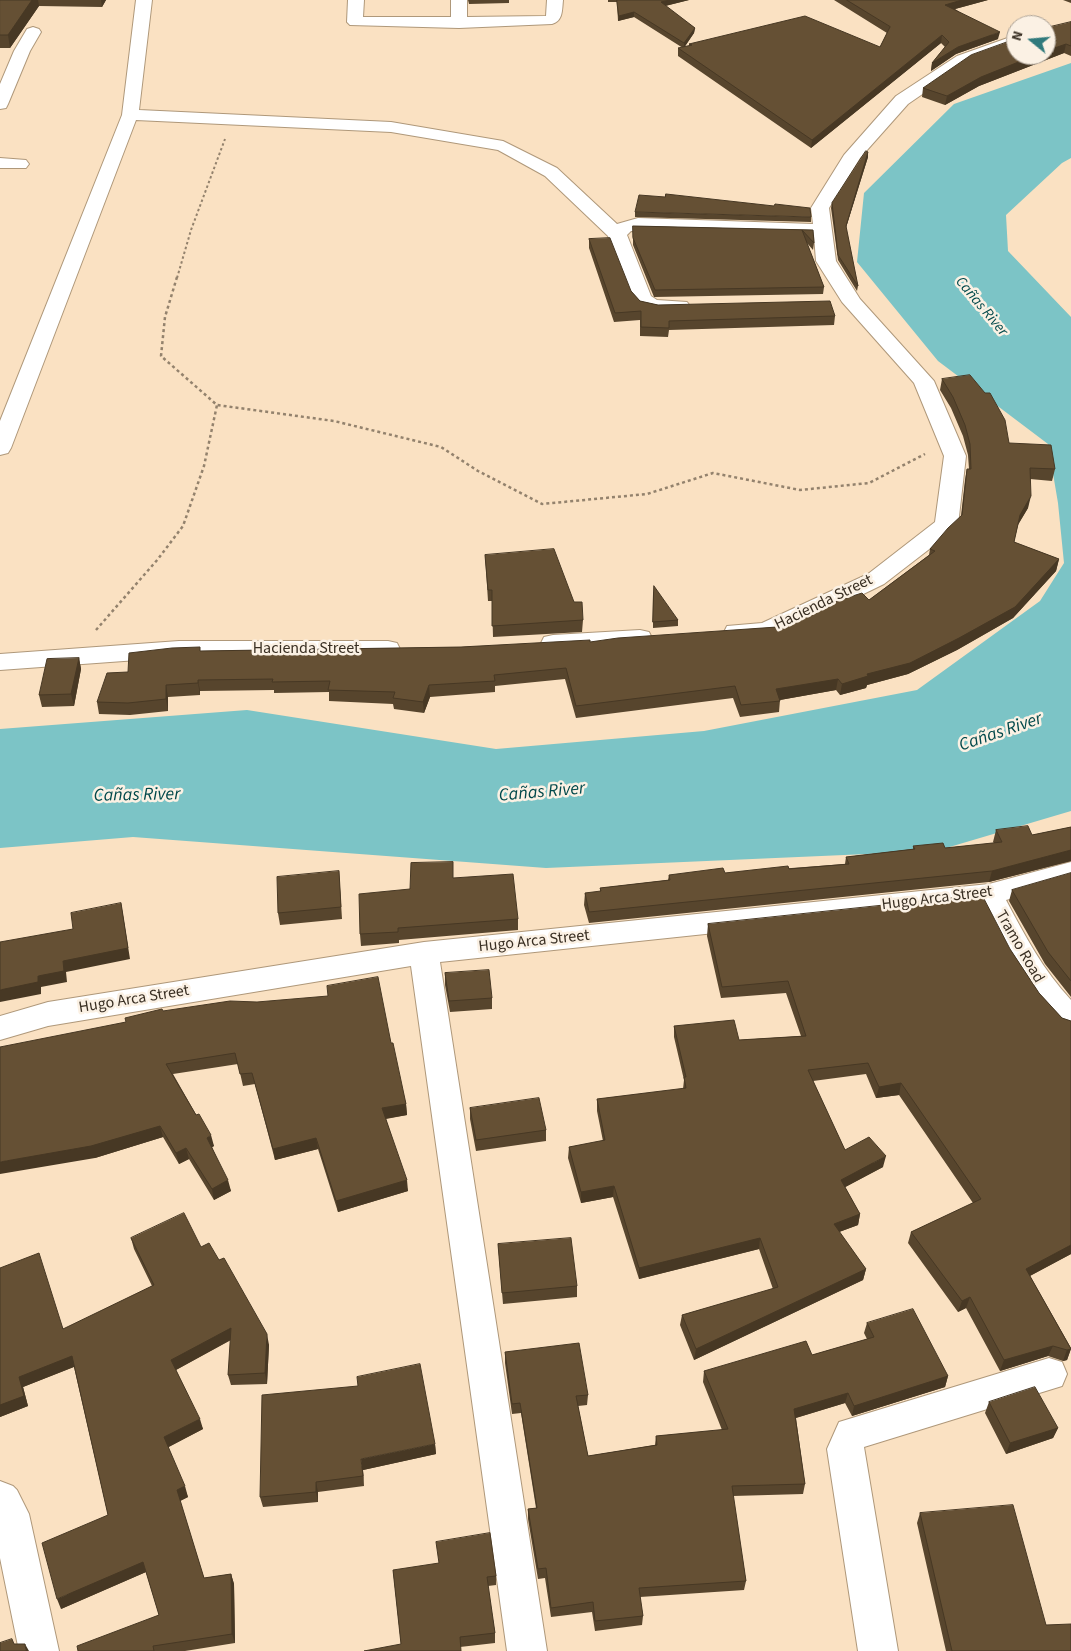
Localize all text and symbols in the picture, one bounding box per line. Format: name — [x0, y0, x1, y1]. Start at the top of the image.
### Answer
north arrow — [1006, 15, 1056, 65]
text: N — [1007, 29, 1029, 43]
water label: Cañas River — [951, 274, 1011, 340]
street label: Hacienda Street — [772, 571, 876, 635]
street label: Hacienda Street — [253, 639, 359, 659]
water label: Cañas River — [957, 709, 1045, 757]
water label: Cañas River — [498, 778, 586, 808]
water label: Cañas River — [94, 784, 180, 808]
street label: Hugo Arca Street — [881, 883, 993, 915]
street label: Tramo Road — [991, 907, 1047, 987]
street label: Hugo Arca Street — [478, 927, 590, 957]
street label: Hugo Arca Street — [77, 982, 191, 1018]

